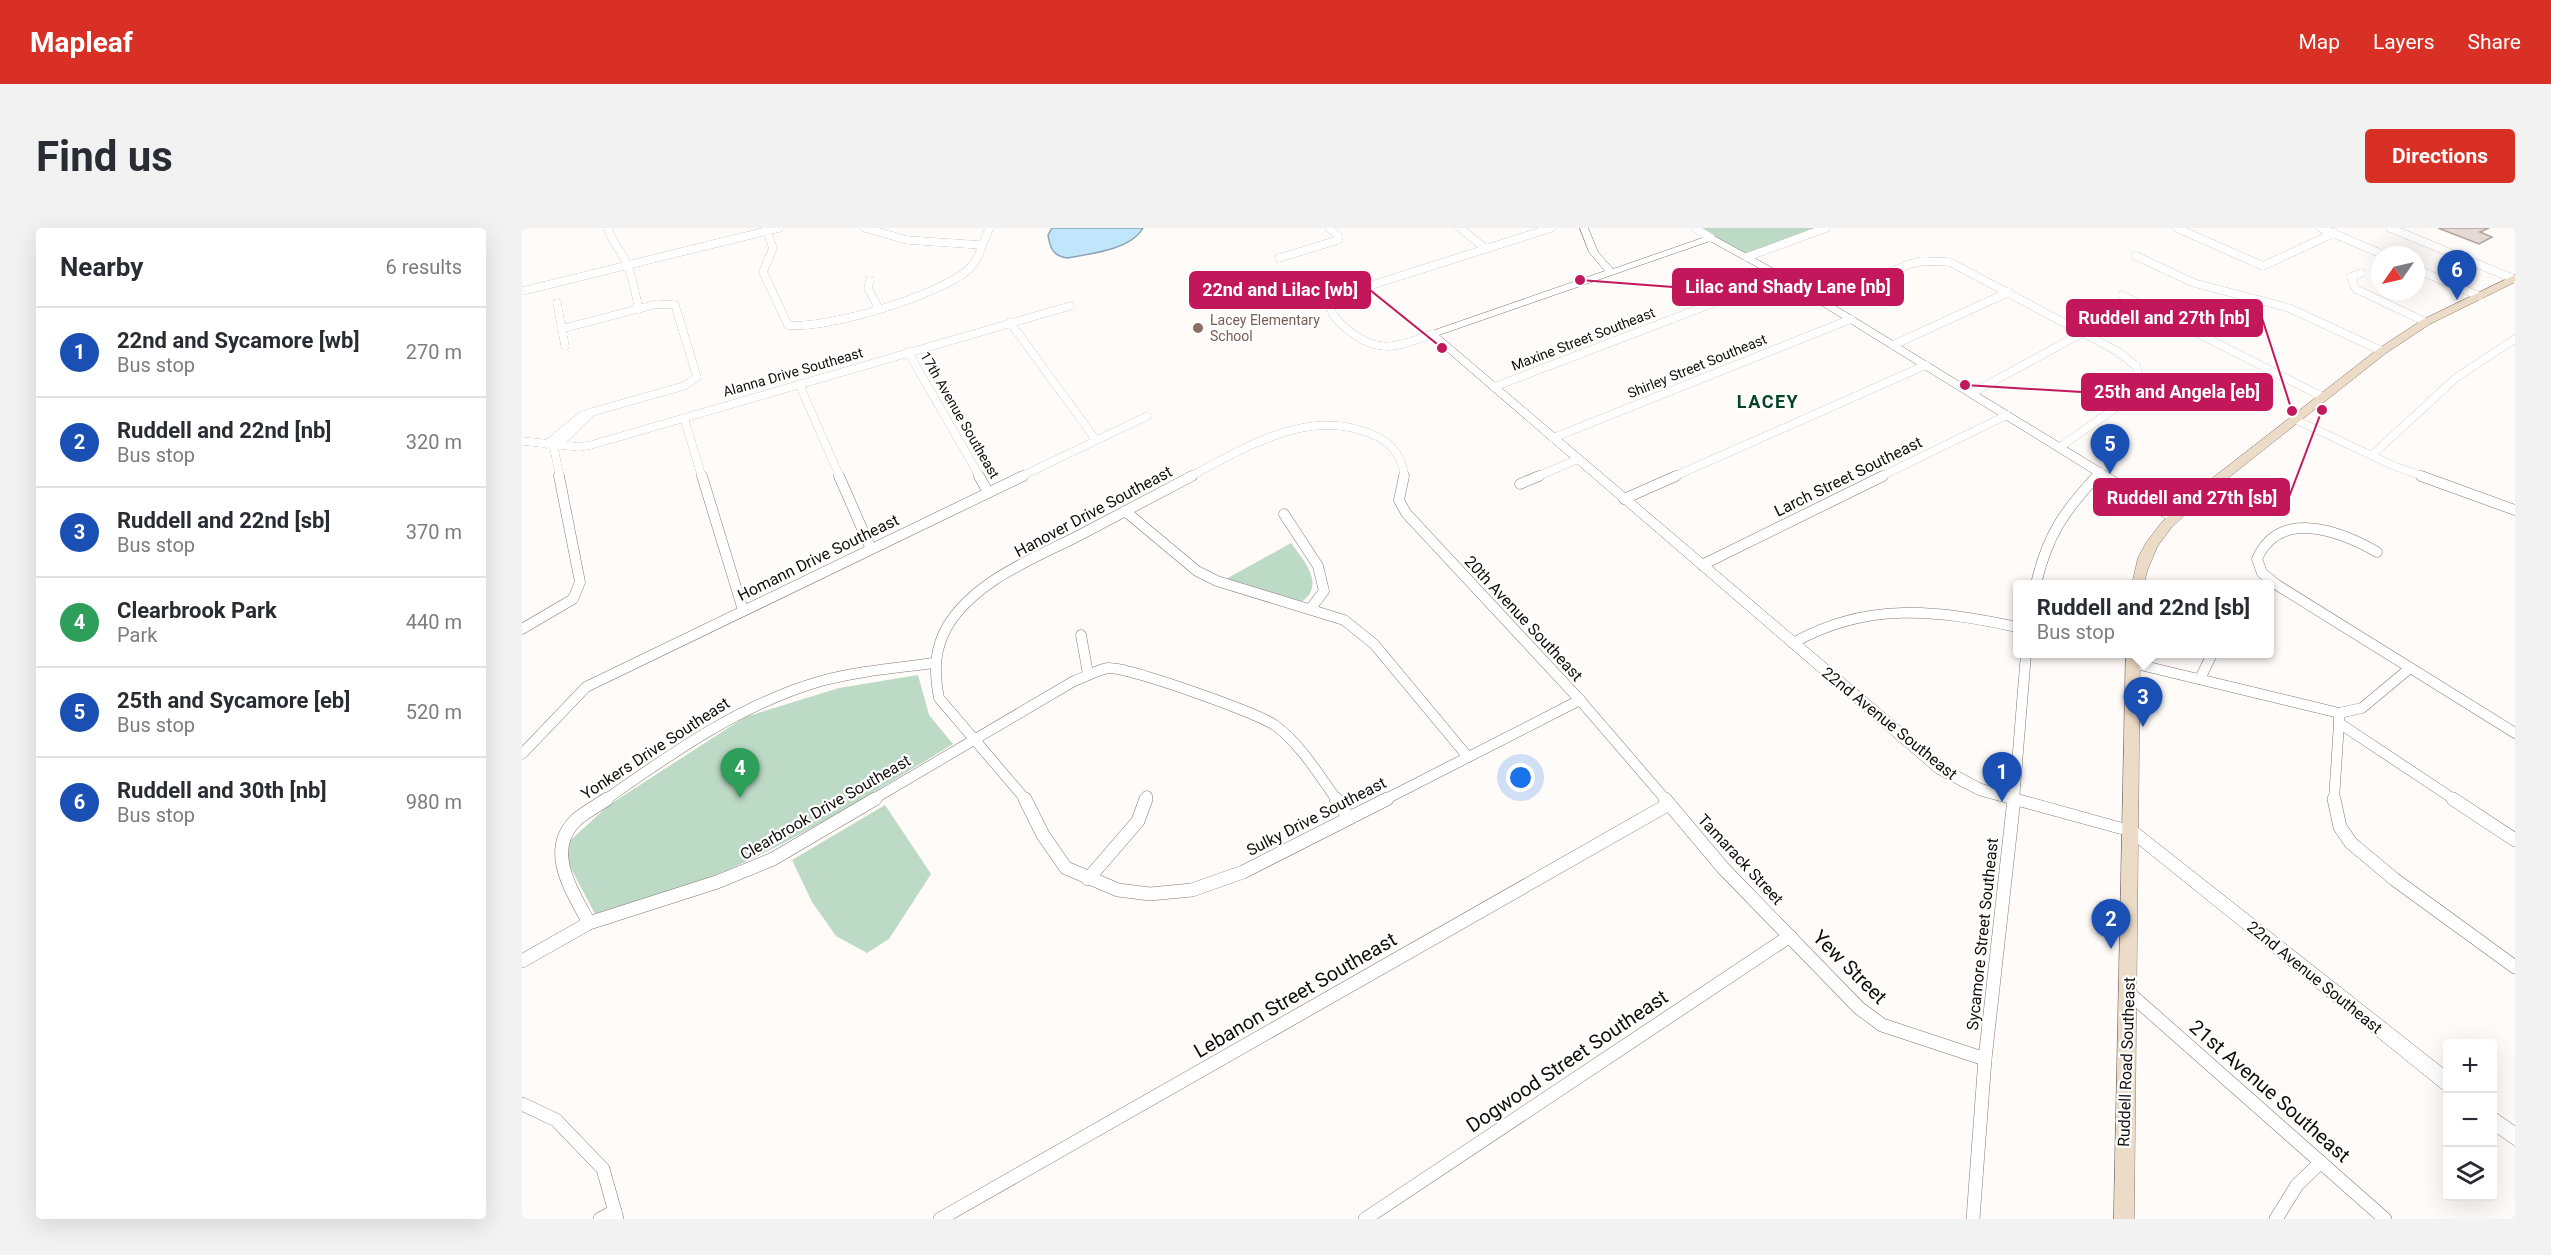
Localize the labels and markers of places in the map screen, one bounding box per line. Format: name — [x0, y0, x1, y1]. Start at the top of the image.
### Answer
pin: 6 — [2438, 250, 2476, 300]
callout: Lilac and Shady Lane [nb] — [1673, 269, 1903, 305]
callout: 22nd and Lilac [wb] — [1190, 272, 1370, 308]
callout: Ruddell and 27th [nb] — [2067, 300, 2262, 336]
place label: Lacey Elementary School — [1210, 312, 1320, 344]
marker: Lacey Elementary School — [1191, 321, 1205, 335]
callout: 25th and Angela [eb] — [2082, 374, 2272, 410]
pin: 5 — [2090, 424, 2130, 474]
callout: Ruddell and 27th [sb] — [2094, 479, 2289, 515]
pin: 3 — [2124, 678, 2162, 727]
pin: 4 — [720, 748, 760, 798]
pin: 1 — [1982, 752, 2022, 802]
pin: 2 — [2092, 900, 2130, 949]

